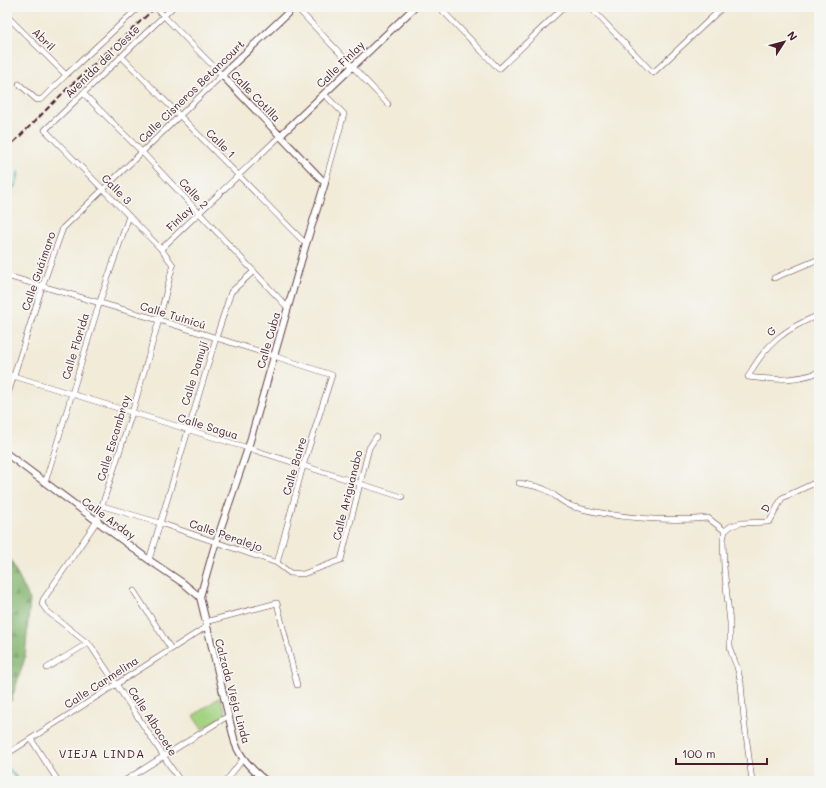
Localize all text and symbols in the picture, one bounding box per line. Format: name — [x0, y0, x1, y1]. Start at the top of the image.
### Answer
street label: Avenida del Oeste — [61, 21, 143, 101]
north arrow — [764, 22, 804, 62]
street label: Abril — [29, 24, 59, 54]
text: N — [784, 28, 801, 44]
street label: Calle Cisneros Betancourt — [135, 36, 247, 146]
street label: Calle Finlay — [313, 37, 368, 91]
street label: Calle Cotilla — [228, 67, 284, 125]
street label: Calle 1 — [203, 125, 239, 161]
street label: Calle 3 — [99, 171, 136, 208]
street label: Calle 2 — [176, 174, 212, 212]
street label: Finlay — [163, 202, 196, 234]
street label: Calle Guáimaro — [17, 229, 59, 313]
street label: Calle Tuinicú — [138, 298, 208, 332]
street label: Calle Cuba — [253, 310, 283, 370]
street label: Calle Florida — [58, 311, 92, 381]
street label: G — [763, 323, 779, 339]
street label: Calle Damují — [177, 339, 211, 407]
street label: Calle Escambray — [93, 393, 133, 483]
street label: Calle Sagua — [176, 410, 240, 442]
street label: Calle Baire — [279, 435, 310, 497]
street label: Calle Ariguanabo — [328, 448, 366, 542]
street label: Calle Arday — [79, 493, 139, 543]
street label: D — [757, 501, 773, 515]
street label: Calle Peralejo — [188, 515, 265, 555]
street label: Calzada Vieja Linda — [212, 637, 254, 745]
street label: Calle Carmelina — [61, 652, 141, 712]
street label: Calle Albacete — [125, 683, 181, 759]
scale bar — [676, 740, 767, 766]
district label: VIEJA LINDA — [59, 745, 145, 761]
text: 100 m — [682, 745, 716, 761]

